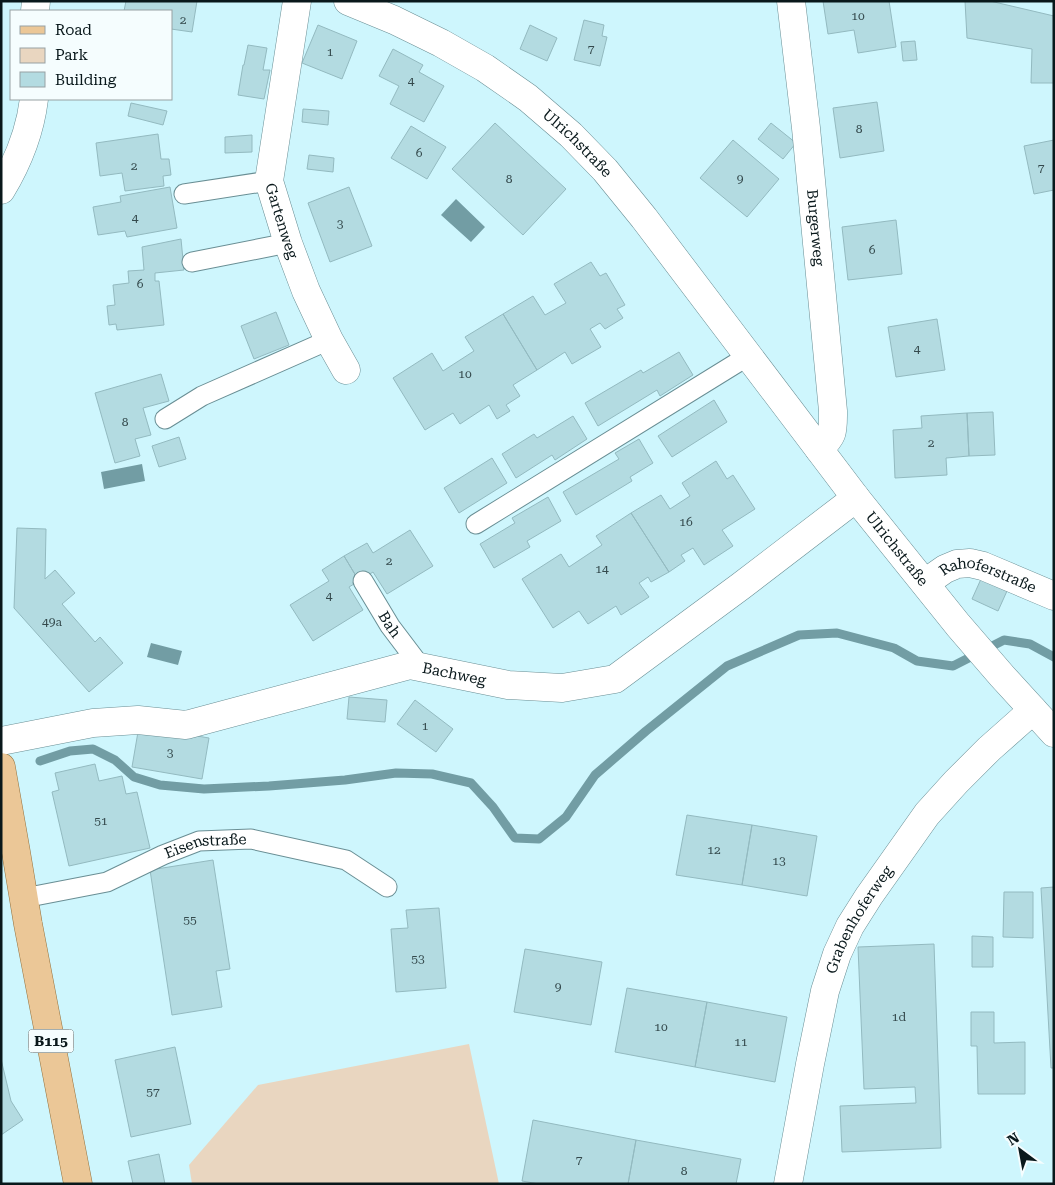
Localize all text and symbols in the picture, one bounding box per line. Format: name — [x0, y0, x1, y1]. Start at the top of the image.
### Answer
house number: 10 — [851, 9, 865, 23]
legend — [10, 10, 172, 100]
house number: 2 — [180, 13, 187, 27]
text: Road — [55, 21, 92, 39]
house number: 7 — [588, 42, 595, 56]
house number: 1 — [327, 45, 334, 59]
text: Park — [55, 46, 89, 64]
text: Building — [55, 71, 117, 89]
house number: 4 — [408, 74, 415, 88]
street label: Ulrichstraße — [539, 105, 616, 181]
house number: 8 — [856, 122, 863, 136]
house number: 6 — [416, 146, 423, 160]
house number: 2 — [131, 159, 138, 173]
house number: 7 — [1038, 161, 1045, 175]
house number: 8 — [506, 172, 513, 186]
house number: 9 — [737, 172, 744, 186]
street label: Gartenweg — [261, 181, 302, 262]
street label: Burgerweg — [803, 189, 828, 267]
house number: 4 — [132, 211, 139, 225]
house number: 3 — [337, 217, 344, 231]
house number: 6 — [869, 243, 876, 257]
house number: 6 — [137, 277, 144, 291]
house number: 4 — [914, 342, 921, 356]
house number: 10 — [458, 367, 472, 381]
house number: 8 — [122, 415, 129, 429]
house number: 2 — [928, 436, 935, 450]
street label: Ulrichstraße — [862, 508, 932, 590]
house number: 16 — [679, 515, 693, 529]
street label: Rahoferstraße — [935, 553, 1039, 597]
house number: 2 — [386, 554, 393, 568]
house number: 14 — [595, 562, 609, 576]
house number: 4 — [326, 589, 333, 603]
street label: Bah — [374, 608, 405, 642]
house number: 49a — [42, 615, 62, 629]
street label: Bachweg — [421, 659, 488, 689]
house number: 1 — [422, 719, 429, 733]
house number: 3 — [167, 746, 174, 760]
house number: 51 — [94, 814, 108, 828]
street label: Eisenstraße — [162, 830, 247, 863]
house number: 12 — [707, 843, 721, 857]
house number: 13 — [772, 854, 786, 868]
street label: Grabenhoferweg — [822, 862, 897, 976]
house number: 55 — [183, 913, 197, 927]
house number: 53 — [411, 952, 425, 966]
house number: 9 — [555, 980, 562, 994]
house number: 1d — [892, 1010, 907, 1024]
house number: 10 — [654, 1020, 668, 1034]
road number: B115 — [28, 1030, 74, 1052]
house number: 11 — [734, 1035, 748, 1049]
house number: 57 — [146, 1085, 160, 1099]
north arrow — [995, 1125, 1045, 1175]
text: N — [1004, 1129, 1022, 1149]
house number: 7 — [576, 1153, 583, 1167]
house number: 8 — [681, 1164, 688, 1178]

